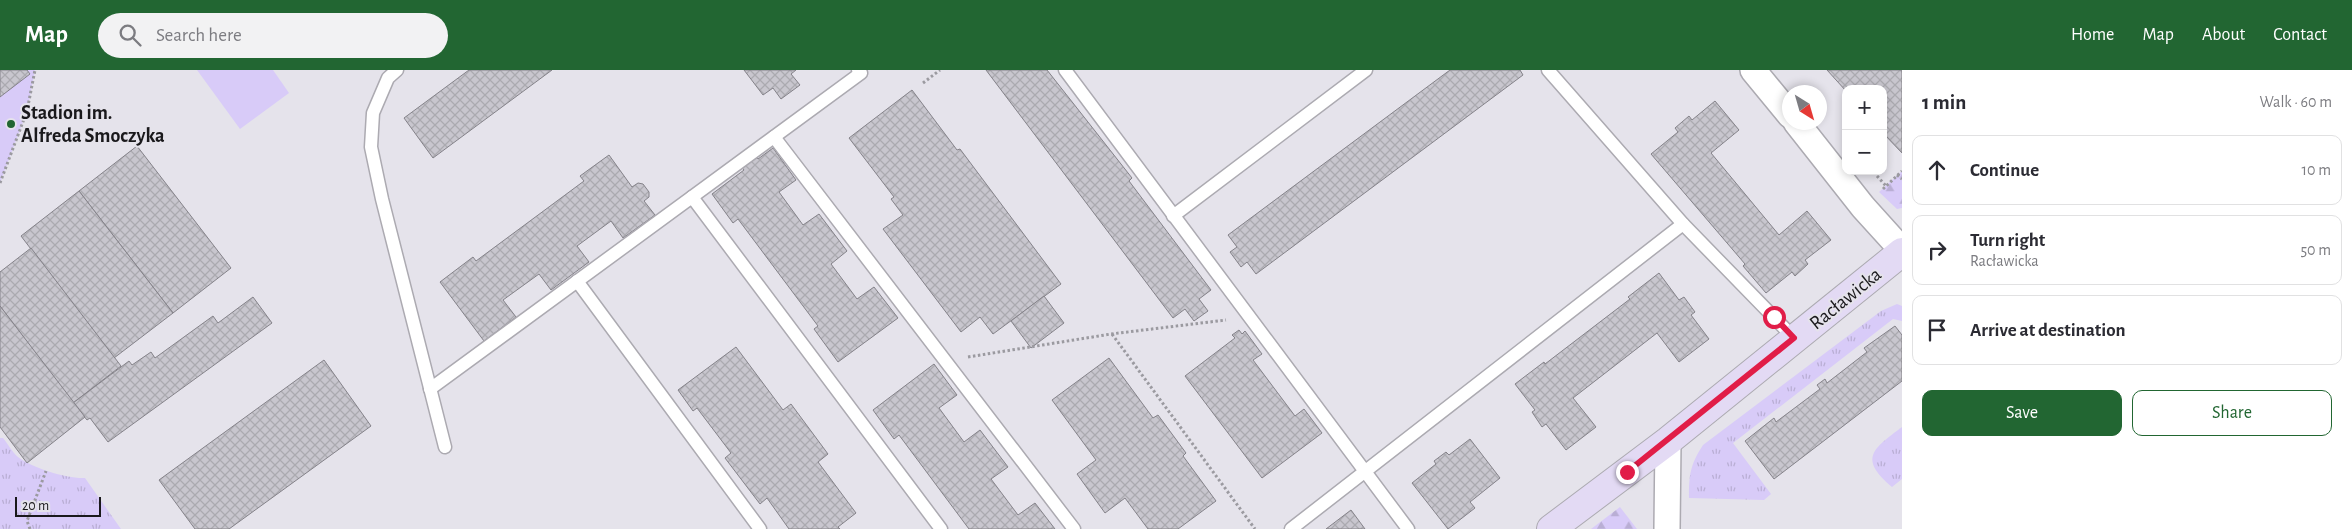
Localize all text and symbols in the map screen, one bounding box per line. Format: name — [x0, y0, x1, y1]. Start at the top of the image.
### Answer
search box — [98, 13, 448, 58]
icon: search — [116, 21, 144, 49]
text: Map — [25, 23, 68, 47]
text: Search here — [156, 26, 242, 45]
text: Home — [2071, 26, 2114, 44]
text: Map — [2142, 26, 2174, 44]
text: About — [2202, 26, 2245, 44]
text: Contact — [2273, 26, 2327, 44]
north arrow — [1782, 85, 1827, 130]
map controls — [1842, 85, 1887, 175]
button: + — [1842, 85, 1887, 130]
text: 1 min — [1922, 92, 1966, 113]
text: Walk · 60 m — [2260, 94, 2332, 110]
place label: Stadion im. Alfreda Smoczyka — [21, 103, 165, 146]
marker: Stadion im. Alfreda Smoczyka — [5, 118, 17, 130]
button: − — [1842, 130, 1887, 175]
icon: ahead — [1923, 156, 1951, 184]
text: Continue — [1970, 161, 2039, 180]
text: 10 m — [2302, 162, 2331, 178]
text: Turn right — [1970, 231, 2045, 250]
icon: right — [1923, 236, 1951, 264]
text: 50 m — [2300, 242, 2331, 258]
text: Racławicka — [1970, 253, 2039, 269]
street label: Racławicka — [1806, 264, 1885, 334]
route start — [1763, 306, 1786, 329]
icon: arrive — [1923, 316, 1951, 344]
text: Arrive at destination — [1970, 321, 2126, 340]
button: Save — [1922, 390, 2122, 436]
button: Share — [2132, 390, 2332, 436]
route end — [1616, 461, 1639, 484]
scale bar — [15, 494, 101, 517]
text: 20 m — [22, 499, 49, 513]

